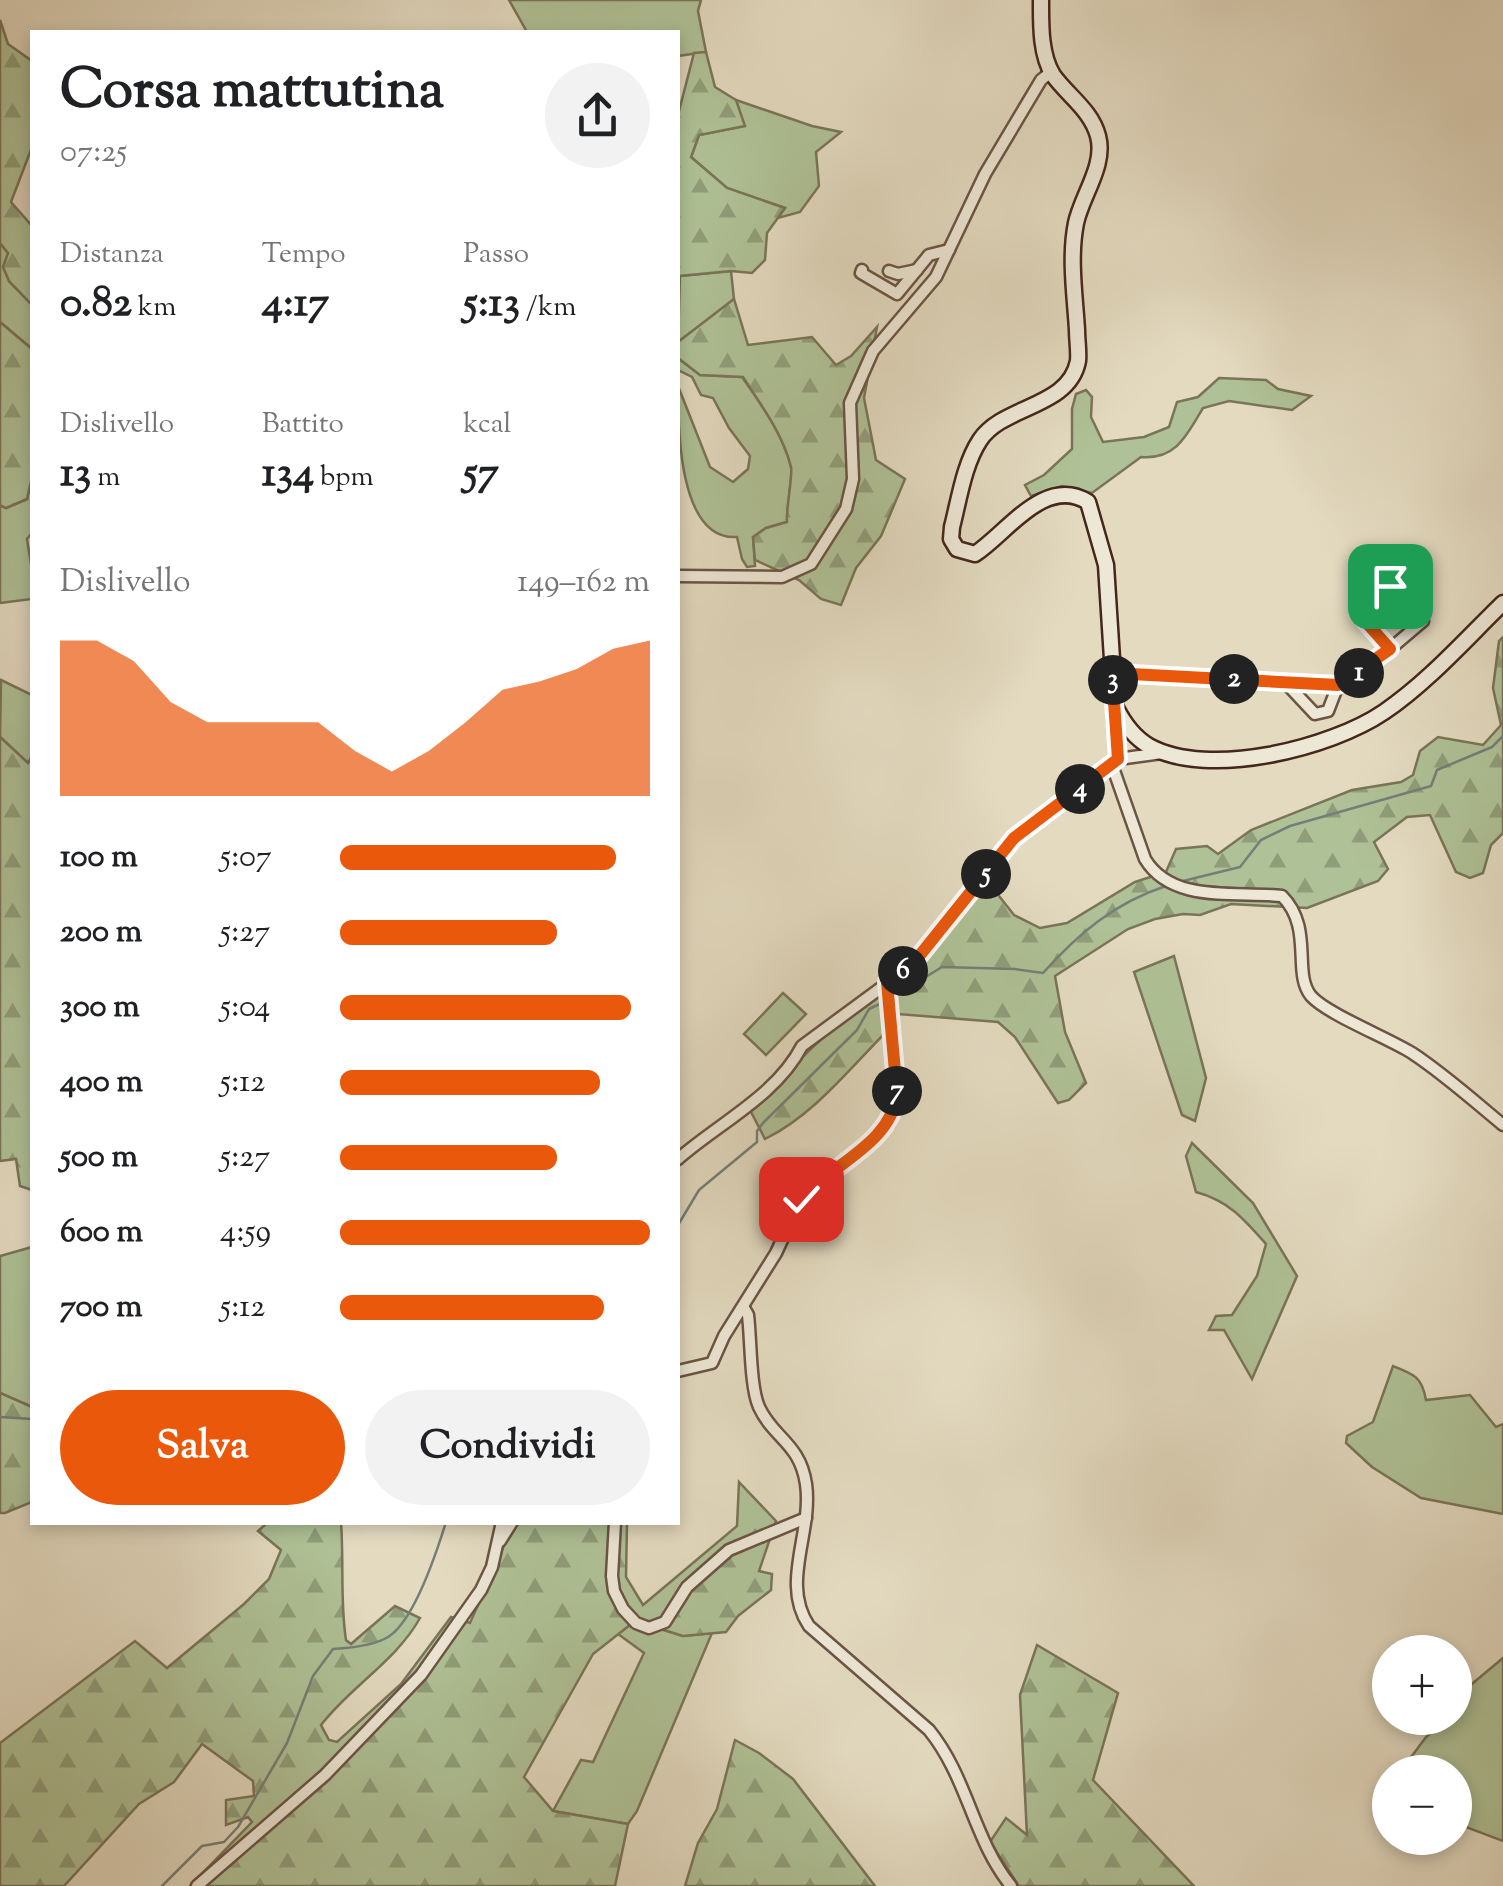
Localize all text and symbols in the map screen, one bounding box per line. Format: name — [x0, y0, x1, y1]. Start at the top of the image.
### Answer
text: Corsa mattutina — [60, 53, 444, 132]
button: share — [545, 63, 650, 168]
text: 07:25 — [60, 130, 127, 176]
text: Distanza — [60, 235, 164, 275]
text: Tempo — [262, 235, 346, 275]
text: Passo — [463, 235, 529, 275]
text: 0.82 — [60, 275, 132, 335]
text: 4:17 — [262, 275, 329, 335]
text: 5:13 — [463, 275, 520, 335]
text: km — [132, 288, 176, 328]
text: /km — [520, 288, 576, 328]
text: Dislivello — [60, 405, 174, 445]
text: Battito — [262, 405, 344, 445]
text: kcal — [463, 405, 511, 445]
text: 13 — [60, 445, 91, 505]
text: 134 — [262, 445, 314, 505]
text: 57 — [463, 445, 499, 505]
text: m — [91, 458, 120, 498]
text: bpm — [314, 458, 374, 498]
pin — [1348, 544, 1433, 629]
icon: arrive — [1363, 559, 1418, 614]
text: Dislivello — [60, 560, 190, 606]
text: 149–162 m — [517, 560, 650, 606]
pin: 1 — [1334, 648, 1384, 698]
text: 1 — [1354, 653, 1364, 693]
pin: 2 — [1209, 654, 1259, 704]
pin: 3 — [1088, 655, 1138, 705]
text: 2 — [1227, 659, 1241, 699]
text: 3 — [1107, 660, 1119, 700]
pin: 4 — [1055, 764, 1105, 814]
text: 4 — [1073, 769, 1087, 809]
text: 100 m — [60, 835, 138, 881]
text: 5:07 — [220, 835, 272, 881]
pin: 5 — [961, 849, 1011, 899]
text: 5 — [981, 854, 991, 894]
text: 200 m — [60, 910, 142, 956]
text: 5:27 — [220, 910, 270, 956]
pin: 6 — [878, 946, 928, 996]
text: 6 — [896, 951, 910, 991]
text: 300 m — [60, 985, 140, 1031]
text: 5:04 — [220, 985, 270, 1031]
text: 400 m — [60, 1060, 143, 1106]
text: 5:12 — [220, 1060, 265, 1106]
pin: 7 — [872, 1066, 922, 1116]
text: 7 — [890, 1071, 904, 1111]
text: 500 m — [60, 1135, 138, 1181]
text: 5:27 — [220, 1135, 270, 1181]
pin — [759, 1157, 844, 1242]
icon: check — [774, 1172, 829, 1227]
text: 600 m — [60, 1210, 143, 1256]
text: 4:59 — [220, 1210, 271, 1256]
text: 700 m — [60, 1285, 143, 1331]
text: 5:12 — [220, 1285, 265, 1331]
button: Salva — [60, 1390, 345, 1505]
button: Condividi — [365, 1390, 650, 1505]
map controls — [1372, 1635, 1472, 1855]
button: + — [1372, 1635, 1472, 1735]
button: − — [1372, 1755, 1472, 1855]

